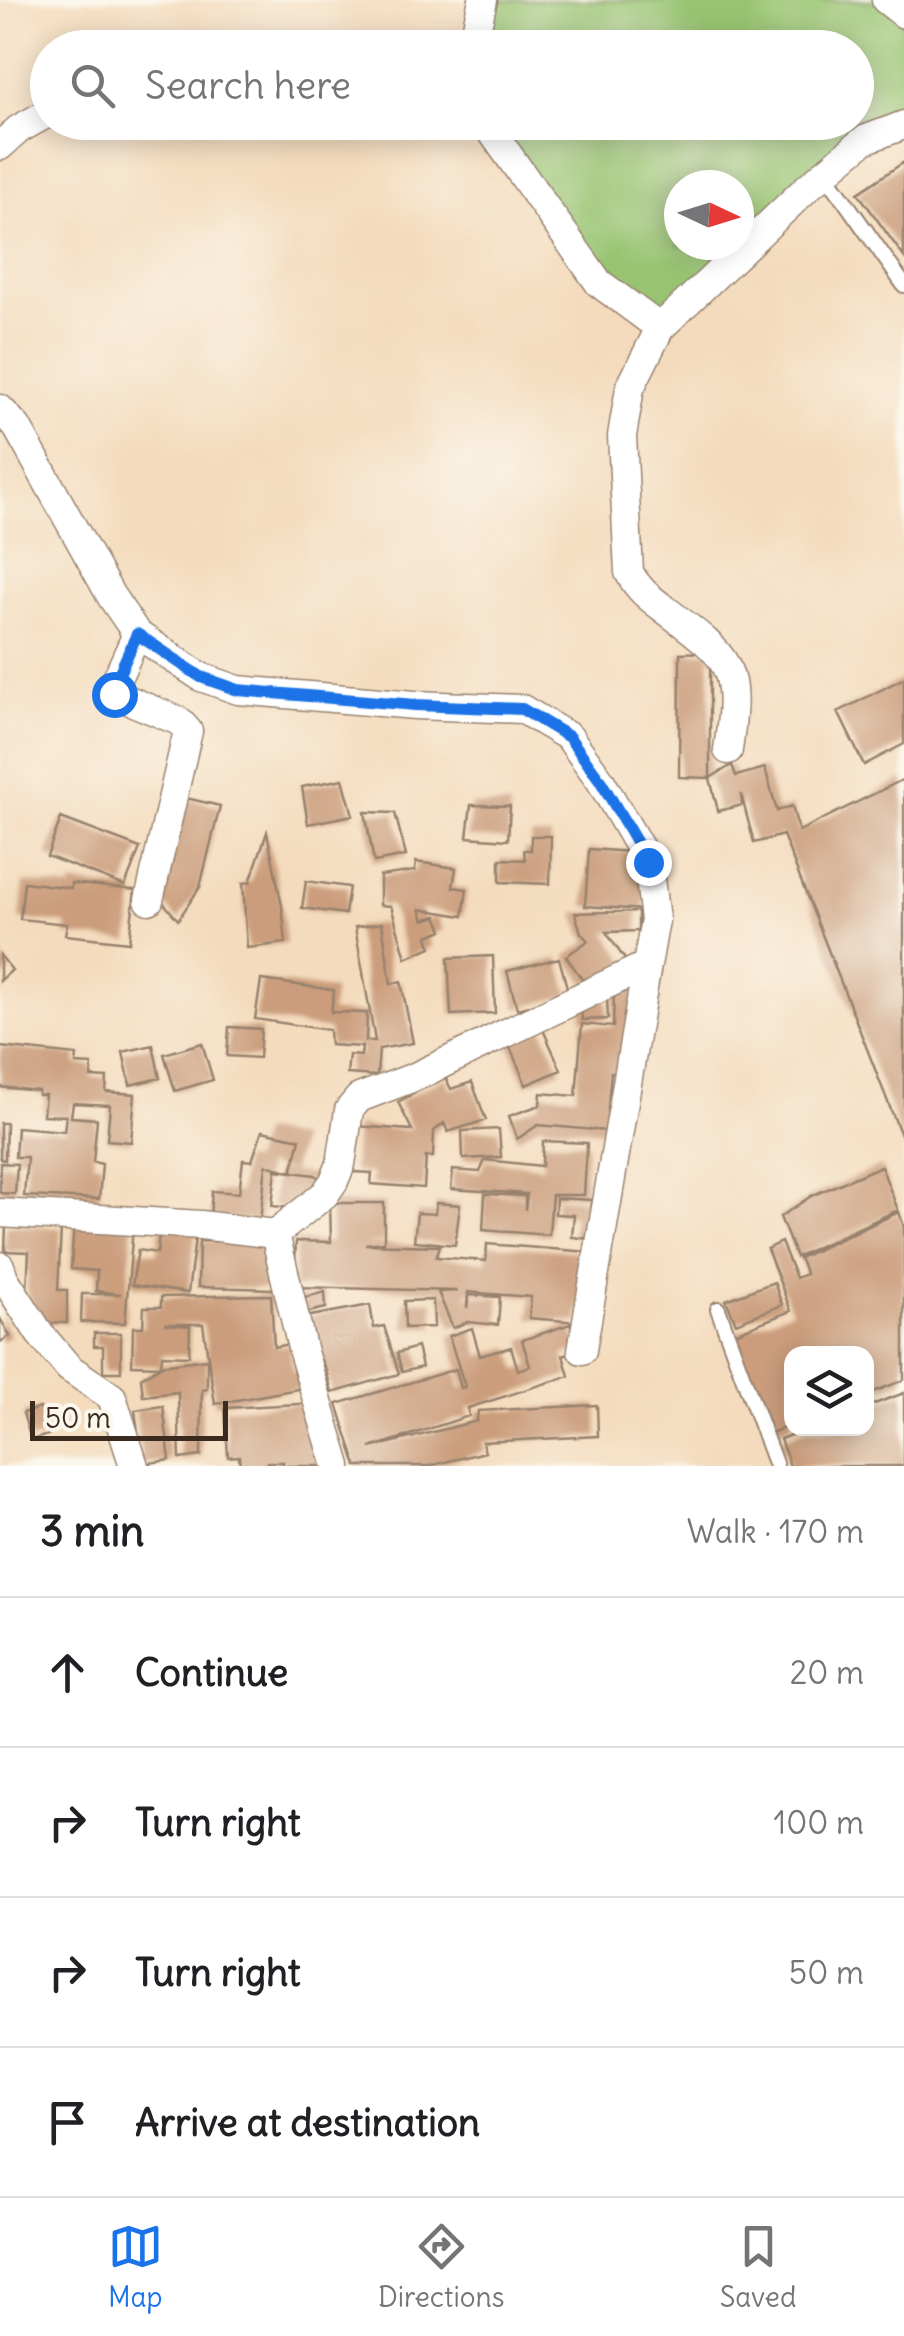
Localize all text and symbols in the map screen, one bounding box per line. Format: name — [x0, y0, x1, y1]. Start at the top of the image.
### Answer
search box — [30, 30, 874, 140]
icon: search — [65, 58, 120, 113]
text: Search here — [145, 62, 351, 109]
north arrow — [664, 170, 754, 260]
route start — [92, 672, 138, 718]
route end — [626, 840, 672, 886]
map controls — [784, 1346, 874, 1436]
button: layers — [784, 1346, 874, 1436]
scale bar — [30, 1396, 228, 1440]
text: 50 m — [45, 1400, 111, 1436]
text: 3 min — [40, 1505, 144, 1557]
text: Walk · 170 m — [687, 1511, 864, 1552]
icon: ahead — [40, 1645, 95, 1700]
text: Continue — [135, 1649, 288, 1696]
text: 20 m — [790, 1652, 864, 1693]
icon: right — [40, 1795, 95, 1850]
text: Turn right — [135, 1799, 301, 1846]
text: 100 m — [774, 1802, 864, 1843]
icon: right — [40, 1945, 95, 2000]
text: Turn right — [135, 1949, 301, 1996]
text: 50 m — [789, 1952, 864, 1993]
icon: arrive — [40, 2095, 95, 2150]
text: Arrive at destination — [135, 2099, 480, 2146]
tab: Map — [108, 2219, 163, 2315]
tab: Directions — [378, 2219, 504, 2315]
tab: Saved — [720, 2219, 796, 2315]

